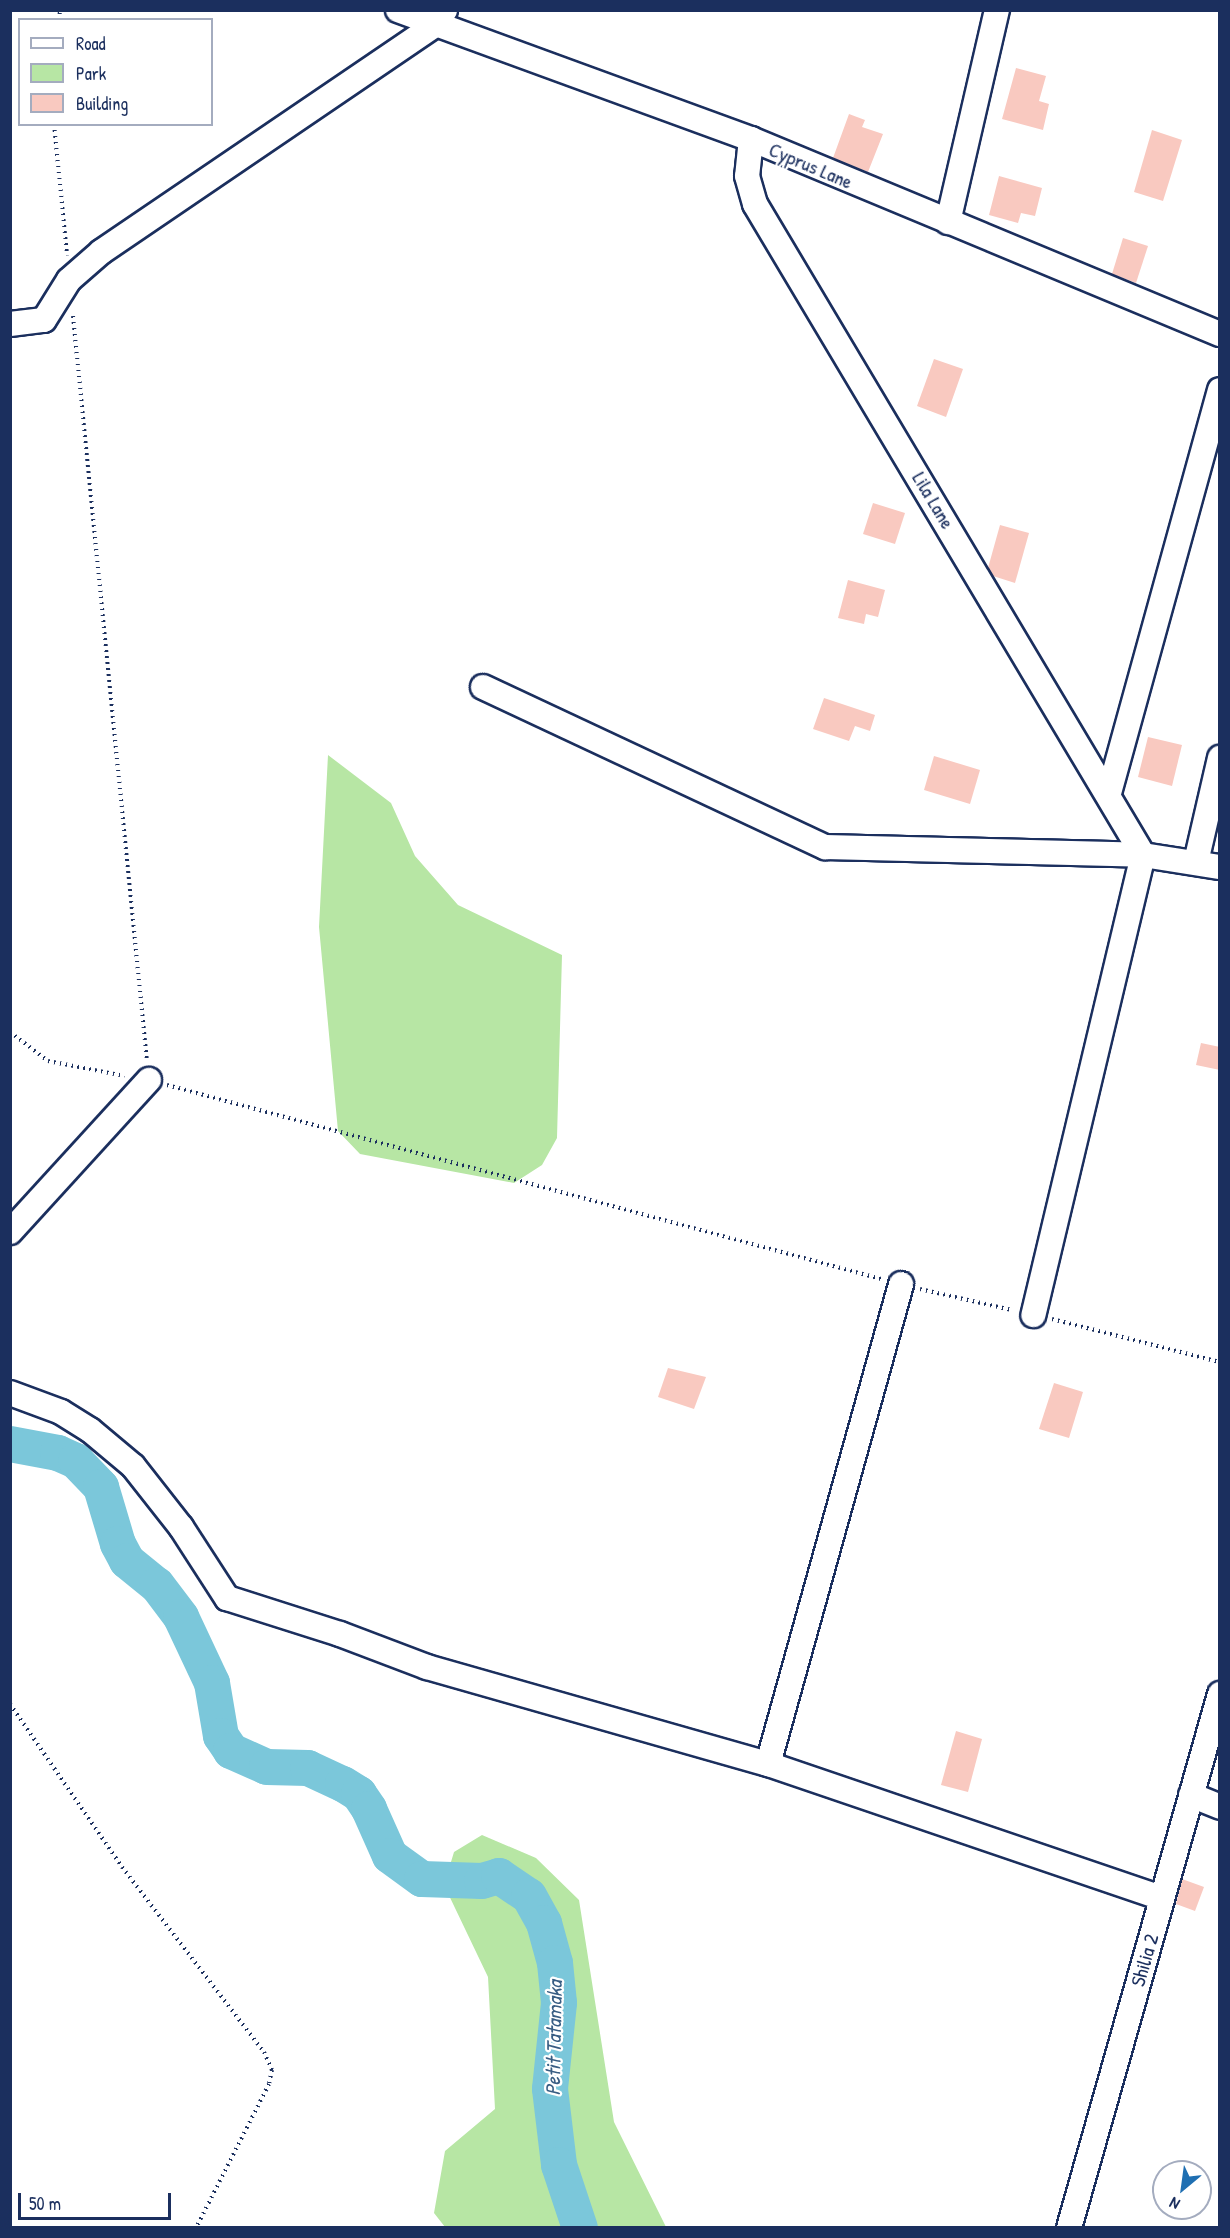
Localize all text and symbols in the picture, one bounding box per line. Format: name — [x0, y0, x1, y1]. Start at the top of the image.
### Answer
legend — [18, 18, 213, 126]
text: Road — [76, 31, 106, 56]
text: Park — [76, 61, 106, 86]
text: Building — [76, 91, 128, 116]
street label: Cyprus Lane — [766, 137, 856, 193]
street label: Lila Lane — [908, 467, 960, 533]
street label: Shilia 2 — [1125, 1931, 1163, 1989]
water label: Petit Tatamaka — [540, 1980, 568, 2096]
north arrow — [1152, 2160, 1212, 2220]
scale bar — [21, 2181, 174, 2219]
text: 50 m — [29, 2191, 61, 2216]
text: N — [1165, 2192, 1183, 2216]

